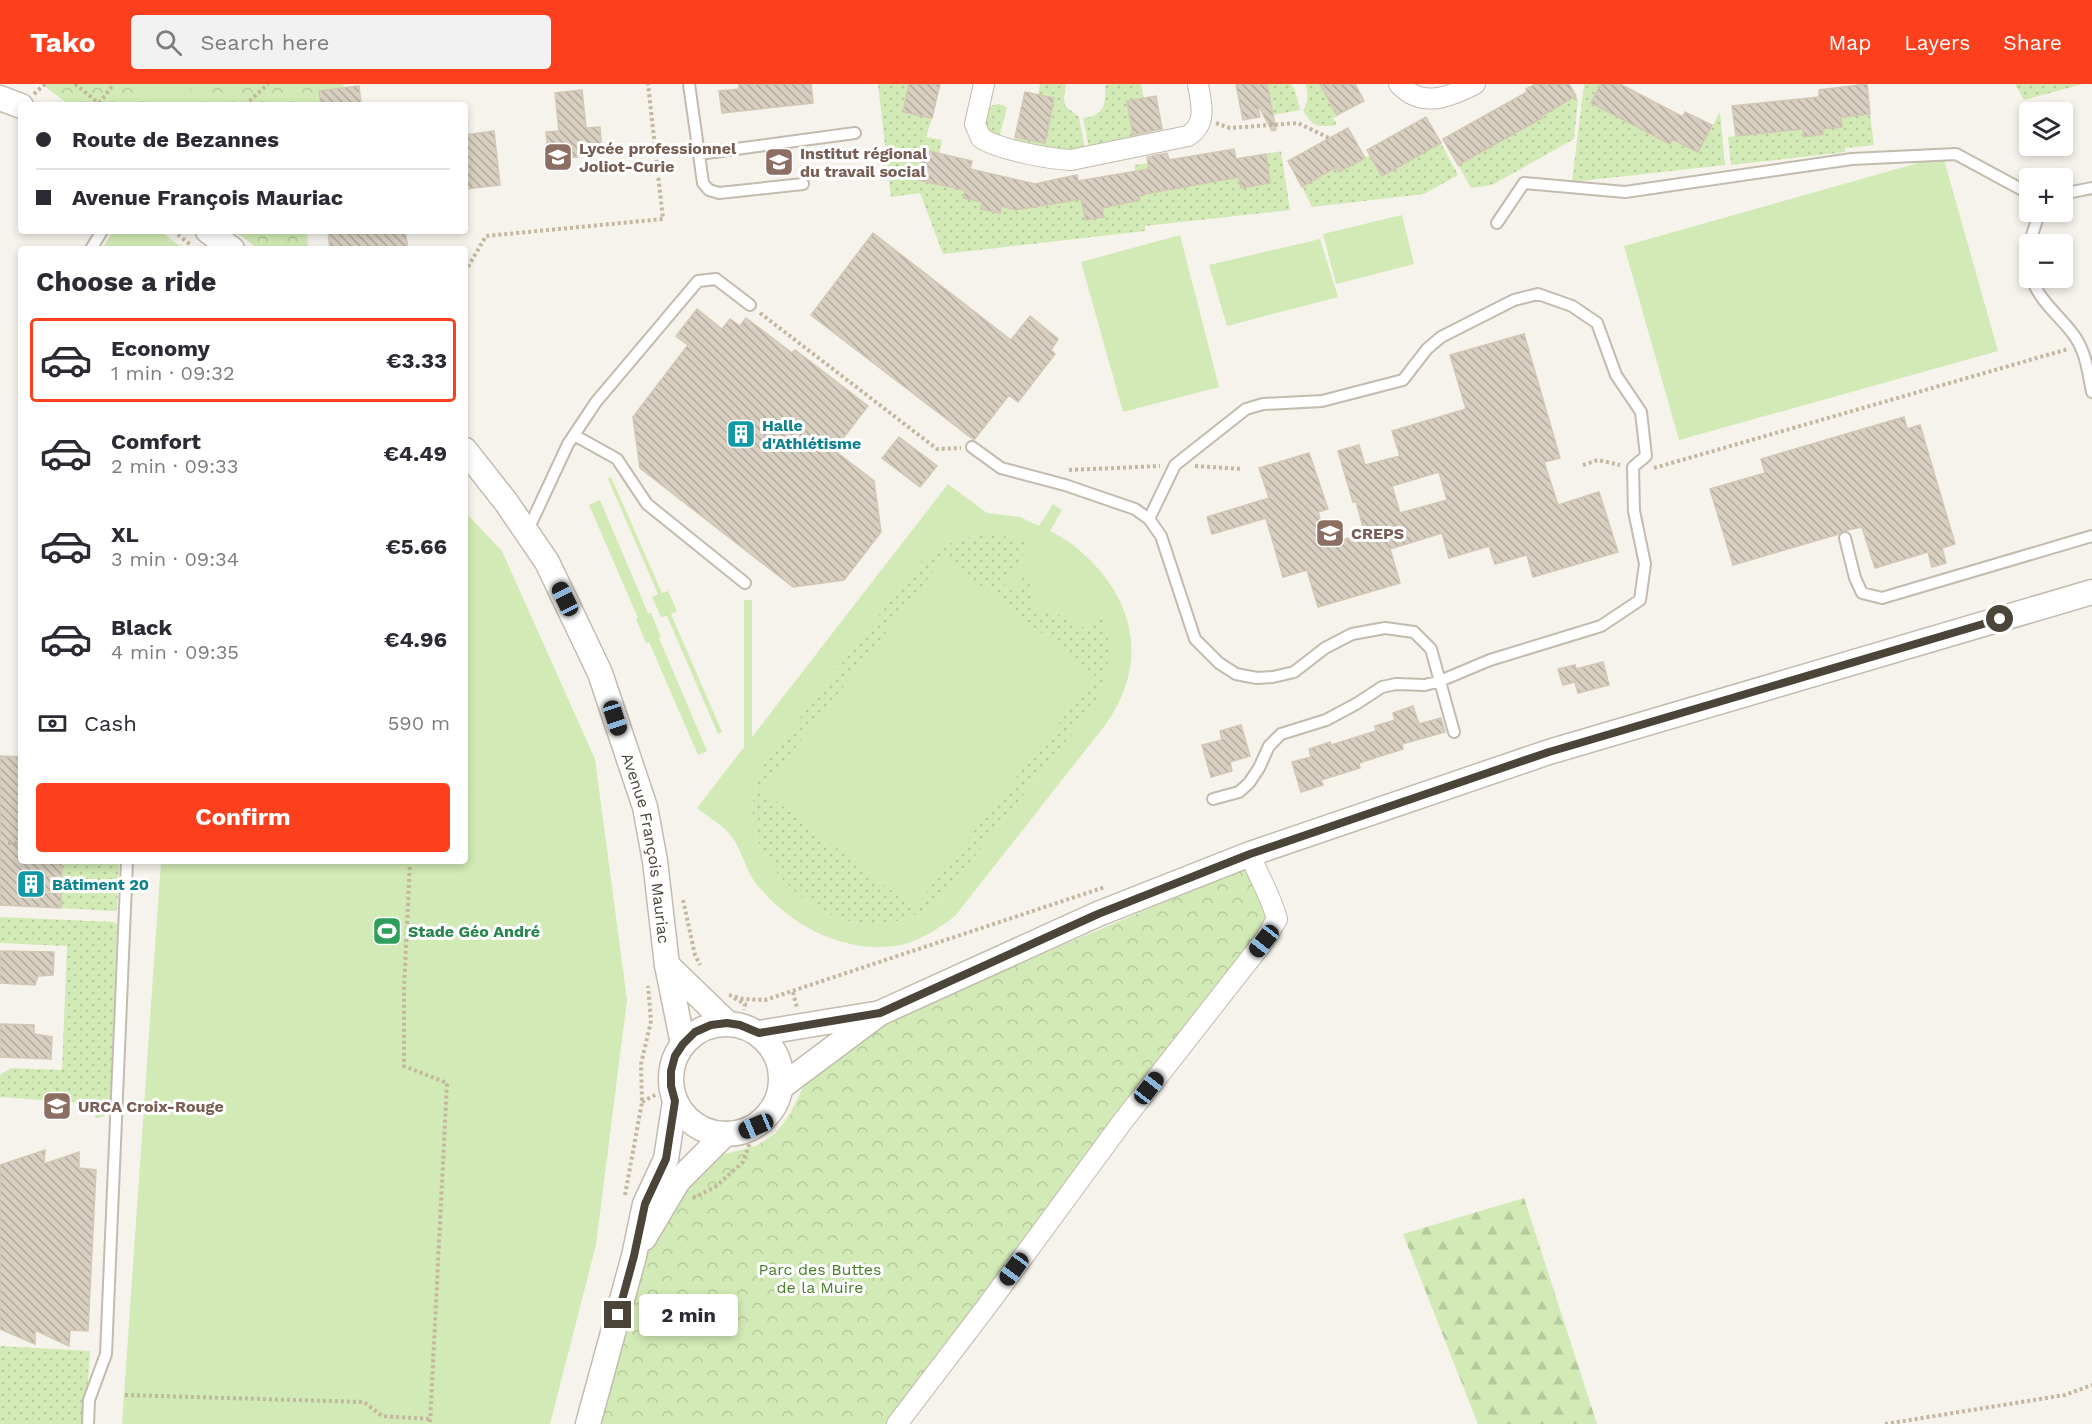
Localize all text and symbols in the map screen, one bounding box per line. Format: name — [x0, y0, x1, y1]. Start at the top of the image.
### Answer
search box — [131, 15, 551, 69]
text: Tako — [30, 26, 95, 59]
icon: search — [152, 26, 185, 59]
text: Search here — [200, 30, 329, 55]
text: Map — [1828, 30, 1871, 55]
text: Layers — [1904, 30, 1970, 55]
text: Share — [2003, 30, 2062, 55]
map controls — [2019, 102, 2073, 288]
button: layers — [2019, 102, 2073, 156]
text: Route de Bezannes — [72, 127, 279, 152]
place label: Lycée professionnel Joliot-Curie — [579, 139, 737, 176]
school or university icon: Lycée professionnel Joliot-Curie — [542, 141, 574, 173]
place label: Institut régional du travail social — [800, 144, 928, 181]
school or university icon: Institut régional du travail social — [763, 146, 795, 178]
button: + — [2019, 168, 2073, 222]
text: Avenue François Mauriac — [72, 185, 343, 210]
button: − — [2019, 234, 2073, 288]
text: Choose a ride — [36, 266, 216, 298]
icon: car — [39, 333, 93, 387]
text: Economy — [111, 336, 210, 361]
text: €3.33 — [386, 348, 447, 373]
text: 1 min · 09:32 — [111, 361, 235, 385]
place label: Halle d'Athlétisme — [762, 416, 861, 453]
building icon: Halle d'Athlétisme — [725, 418, 757, 450]
icon: car — [39, 426, 93, 480]
text: Comfort — [111, 429, 201, 454]
text: €4.49 — [383, 441, 447, 466]
text: 2 min · 09:33 — [111, 454, 238, 478]
school or university icon: CREPS — [1314, 517, 1346, 549]
icon: car — [39, 519, 93, 573]
text: XL — [111, 522, 139, 547]
place label: CREPS — [1351, 524, 1404, 543]
text: €5.66 — [385, 534, 447, 559]
text: 3 min · 09:34 — [111, 547, 239, 571]
car — [549, 579, 581, 619]
route start — [1986, 605, 2013, 632]
icon: car — [39, 612, 93, 666]
text: Black — [111, 615, 172, 640]
text: €4.96 — [384, 627, 447, 652]
text: 4 min · 09:35 — [111, 640, 239, 664]
car — [601, 698, 629, 738]
icon: cash — [36, 707, 69, 740]
text: Cash — [84, 711, 137, 736]
text: 590 m — [388, 711, 450, 735]
street label: Avenue François Mauriac — [618, 751, 673, 945]
button: Confirm — [36, 783, 450, 852]
building icon: Bâtiment 20 — [15, 868, 47, 900]
place label: Bâtiment 20 — [52, 875, 149, 894]
sports icon: Stade Géo André — [371, 915, 403, 947]
car — [1246, 921, 1282, 961]
place label: Stade Géo André — [408, 922, 540, 941]
car — [1131, 1068, 1167, 1108]
school or university icon: URCA Croix-Rouge — [41, 1090, 73, 1122]
place label: URCA Croix-Rouge — [78, 1097, 224, 1116]
car — [736, 1111, 776, 1141]
car — [996, 1249, 1032, 1289]
park label: Parc des Buttes de la Muire — [758, 1260, 882, 1297]
callout: 2 min — [639, 1294, 738, 1336]
route end — [604, 1301, 631, 1328]
text: 2 min — [661, 1303, 716, 1327]

